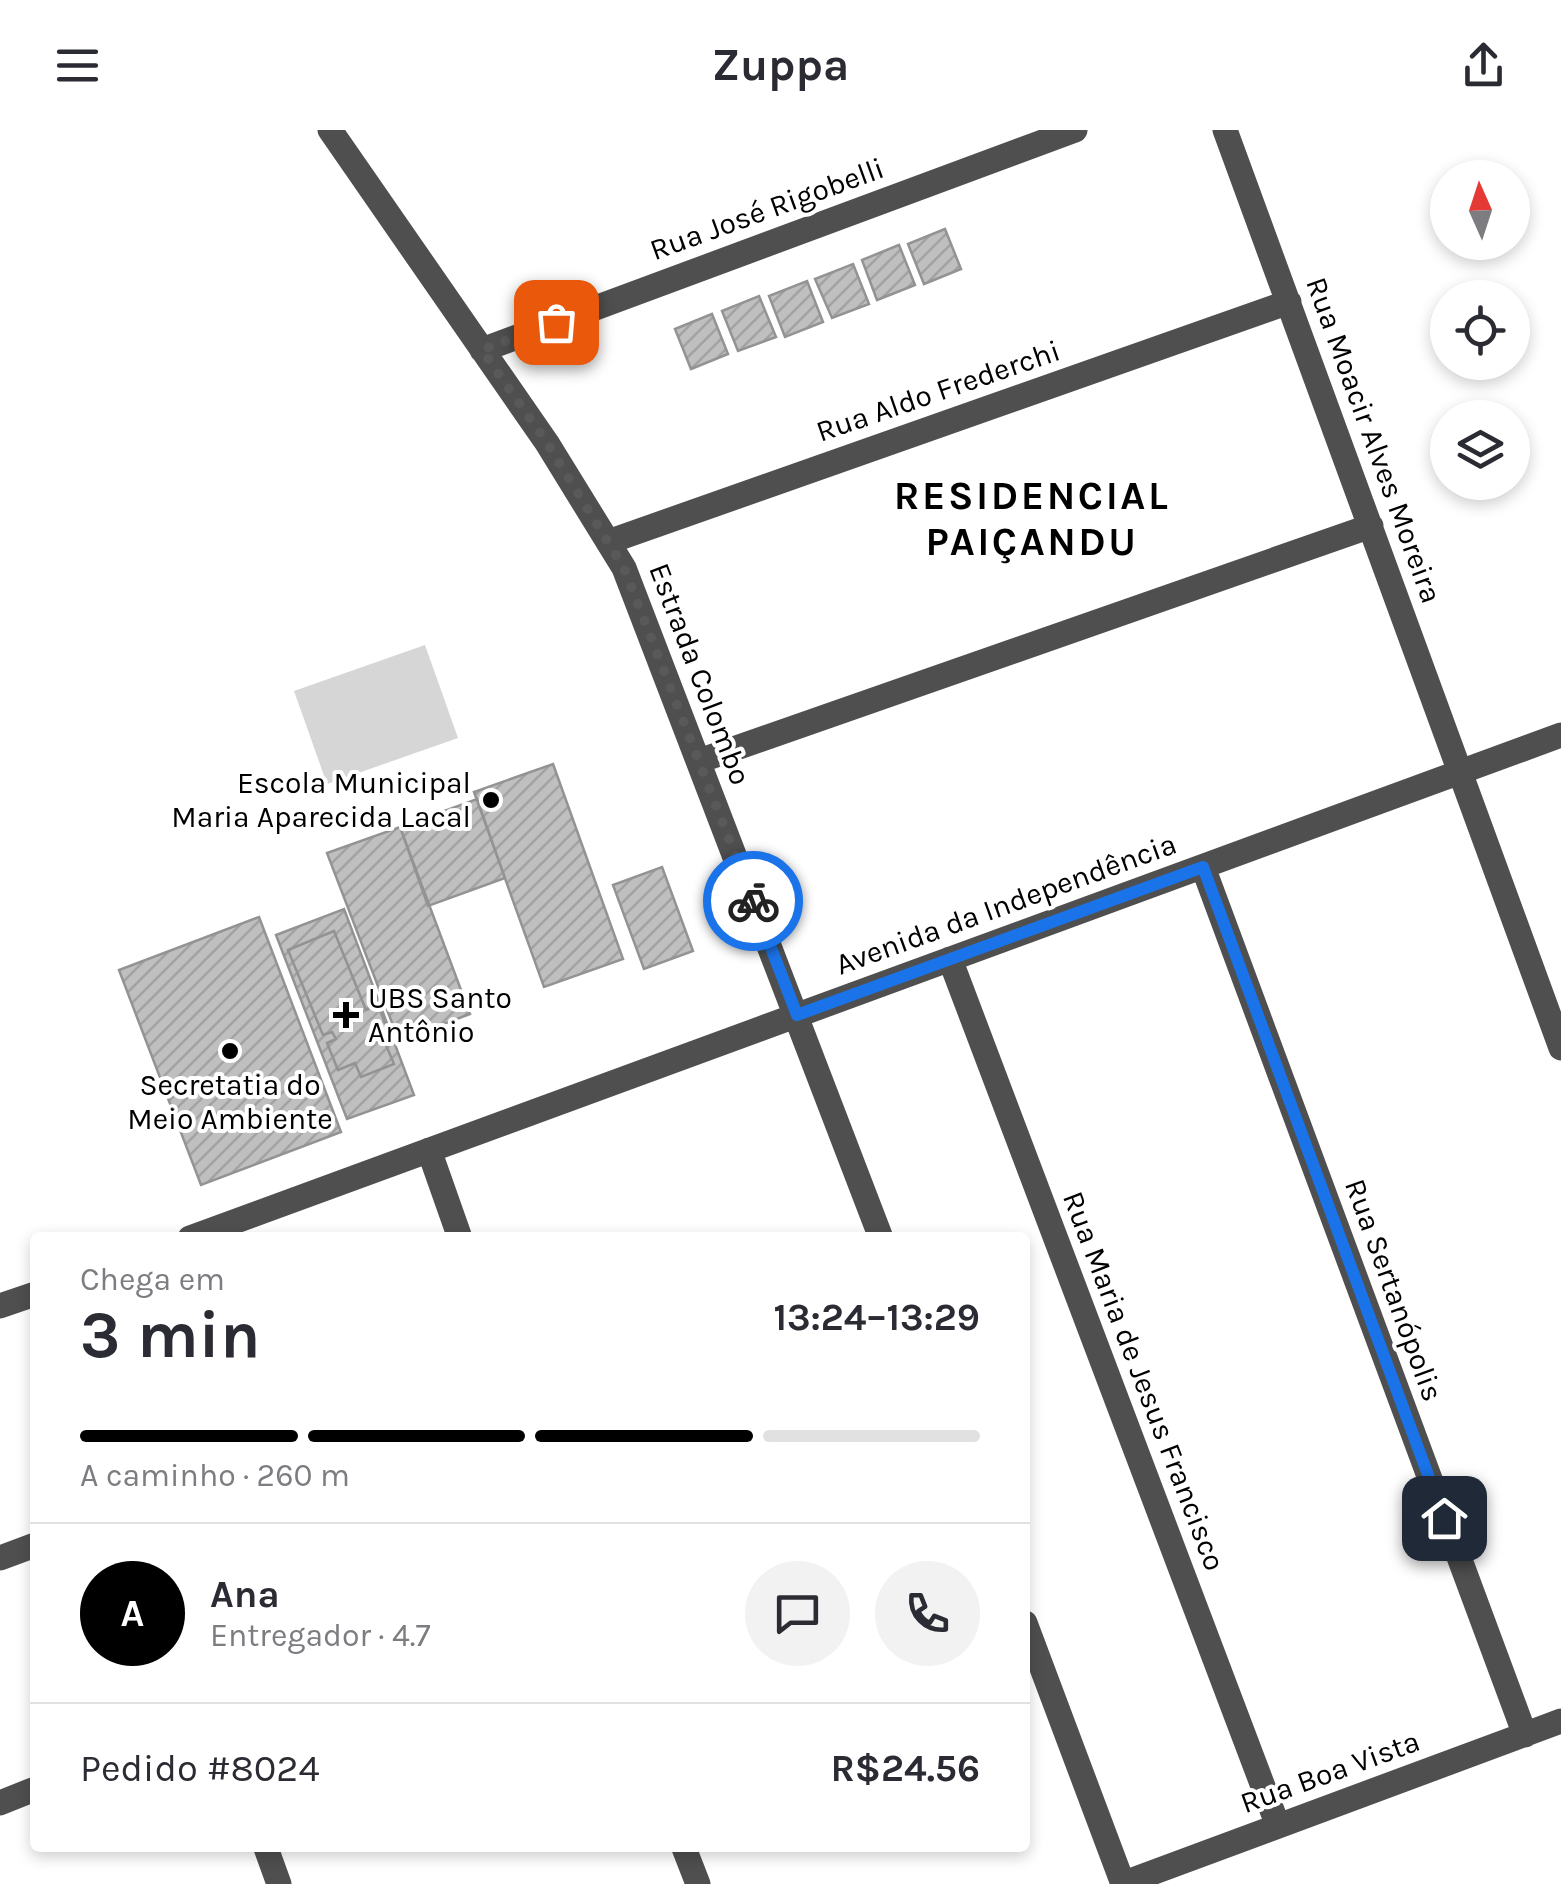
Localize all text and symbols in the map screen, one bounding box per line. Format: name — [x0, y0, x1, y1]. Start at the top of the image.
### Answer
icon: menu — [50, 38, 105, 93]
icon: share — [1456, 38, 1511, 93]
text: Zuppa — [712, 39, 849, 91]
street label: Rua José Rigobelli — [645, 150, 889, 268]
north arrow — [1430, 160, 1530, 260]
map controls — [1430, 160, 1530, 500]
street label: Rua Moacir Alves Moreira — [1298, 272, 1450, 608]
pin — [514, 280, 599, 365]
button: locate — [1430, 280, 1530, 380]
icon: bag — [529, 295, 584, 350]
street label: Rua Aldo Frederchi — [811, 332, 1065, 450]
button: layers — [1430, 400, 1530, 500]
district label: RESIDENCIAL PAIÇANDU — [894, 472, 1170, 565]
street label: Estrada Colombo — [641, 558, 759, 790]
place label: Escola Municipal Maria Aparecida Lacal — [171, 765, 471, 835]
marker: Escola Municipal Maria Aparecida Lacal — [480, 789, 502, 811]
street label: Avenida da Independência — [831, 826, 1181, 982]
courier — [703, 851, 803, 951]
icon: bike — [726, 874, 781, 929]
place label: UBS Santo Antônio — [368, 980, 512, 1050]
marker: UBS Santo Antônio — [333, 1002, 359, 1028]
marker: Secretatia do Meio Ambiente — [219, 1040, 241, 1062]
place label: Secretatia do Meio Ambiente — [127, 1067, 333, 1137]
street label: Rua Sertanópolis — [1337, 1174, 1451, 1406]
street label: Rua Maria de Jesus Francisco — [1055, 1186, 1233, 1576]
text: Chega em — [80, 1261, 225, 1298]
text: 13:24–13:29 — [773, 1295, 980, 1340]
text: 3 min — [80, 1297, 260, 1373]
text: A caminho · 260 m — [80, 1457, 350, 1494]
pin — [1402, 1476, 1487, 1561]
icon: home — [1417, 1491, 1472, 1546]
button: chat — [745, 1561, 850, 1666]
button: phone — [875, 1561, 980, 1666]
text: Ana — [210, 1572, 280, 1617]
text: A — [121, 1591, 144, 1636]
text: Entregador · 4.7 — [210, 1617, 431, 1654]
street label: Rua Boa Vista — [1235, 1723, 1425, 1821]
text: Pedido #8024 — [80, 1746, 320, 1791]
text: R$24.56 — [830, 1746, 980, 1791]

